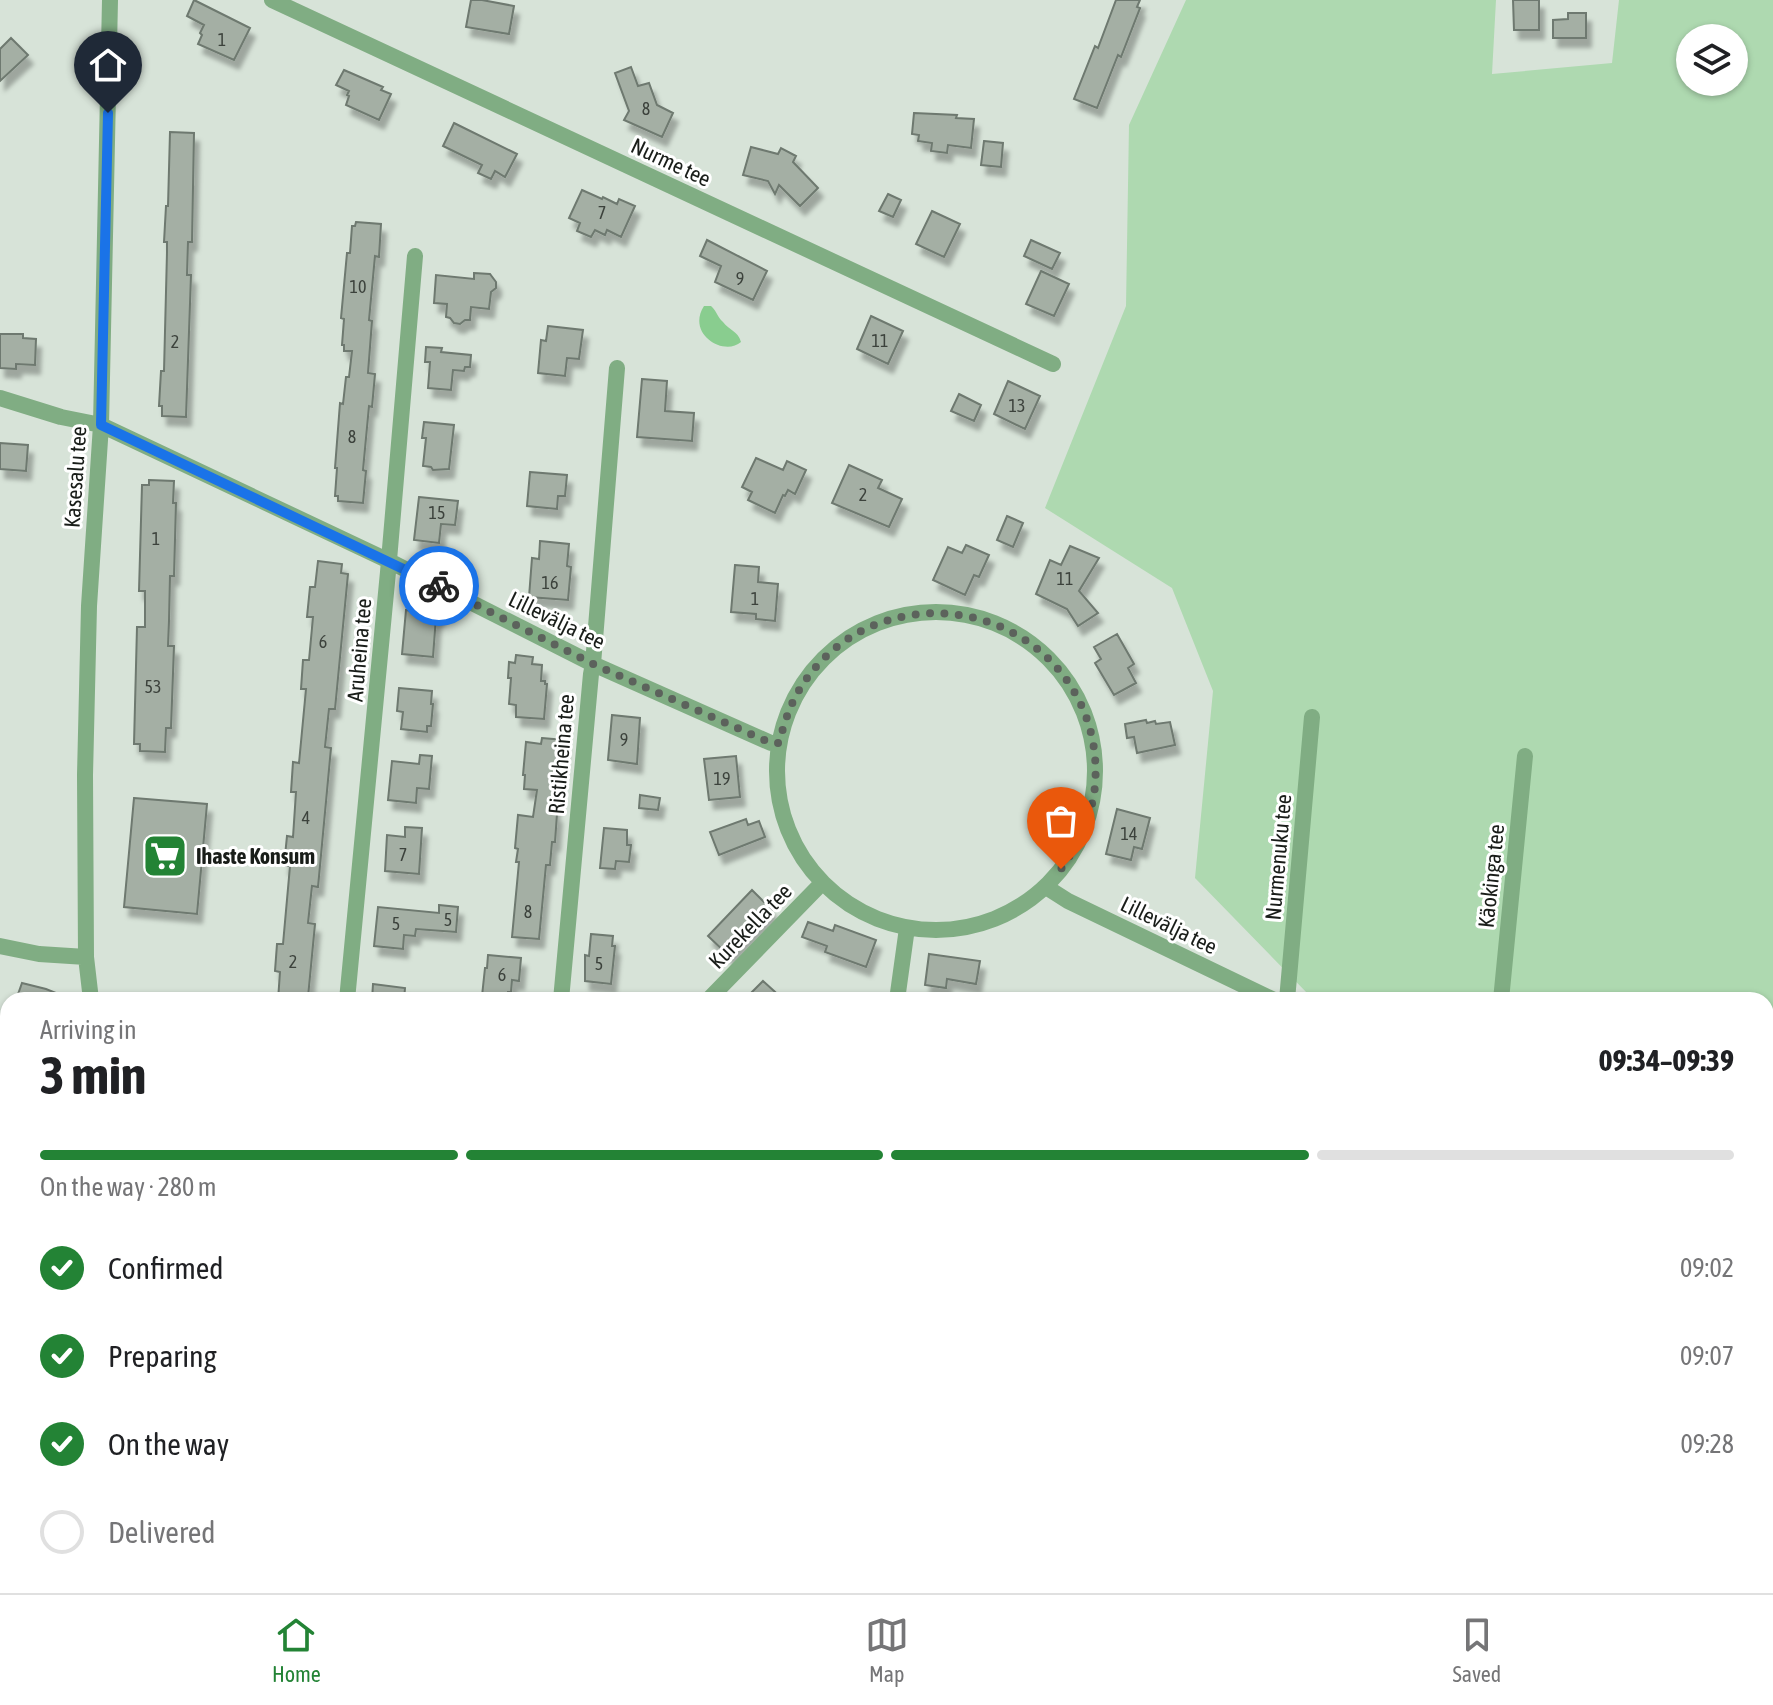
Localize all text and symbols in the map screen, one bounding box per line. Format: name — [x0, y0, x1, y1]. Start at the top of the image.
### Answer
map controls — [1676, 24, 1748, 96]
button: layers — [1676, 24, 1748, 96]
house number: 1 — [218, 29, 226, 50]
pin — [74, 31, 142, 113]
icon: home — [86, 43, 130, 87]
house number: 8 — [642, 98, 650, 119]
street label: Nurme tee — [627, 132, 715, 192]
house number: 7 — [598, 202, 606, 223]
house number: 9 — [736, 268, 744, 289]
house number: 10 — [350, 276, 366, 297]
house number: 11 — [872, 330, 888, 351]
house number: 2 — [171, 331, 179, 352]
house number: 13 — [1009, 395, 1025, 416]
street label: Kasesalu tee — [58, 425, 92, 529]
house number: 8 — [348, 426, 356, 447]
house number: 2 — [859, 484, 867, 505]
house number: 15 — [429, 502, 445, 523]
house number: 1 — [152, 528, 160, 549]
courier — [399, 546, 479, 626]
icon: bike — [417, 564, 461, 608]
house number: 11 — [1057, 568, 1073, 589]
house number: 16 — [542, 572, 558, 593]
street label: Lillevälja tee — [505, 586, 609, 654]
house number: 1 — [751, 588, 759, 609]
street label: Aruheina tee — [342, 597, 376, 703]
house number: 6 — [319, 631, 327, 652]
house number: 53 — [145, 676, 161, 697]
street label: Ristikheina tee — [543, 693, 579, 815]
house number: 9 — [620, 729, 628, 750]
house number: 19 — [714, 768, 730, 789]
pin — [1027, 787, 1095, 869]
street label: Nurmenuku tee — [1260, 793, 1296, 921]
icon: bag — [1039, 799, 1083, 843]
house number: 4 — [302, 807, 310, 828]
house number: 14 — [1121, 823, 1137, 844]
street label: Käokinga tee — [1473, 823, 1509, 929]
supermarket icon: Ihaste Konsum — [141, 832, 189, 880]
place label: Ihaste Konsum — [196, 843, 315, 869]
house number: 7 — [399, 844, 407, 865]
street label: Kurekella tee — [703, 878, 797, 974]
street label: Lillevälja tee — [1117, 891, 1221, 959]
house number: 8 — [524, 901, 532, 922]
house number: 5 — [444, 909, 452, 930]
house number: 5 — [392, 913, 400, 934]
house number: 2 — [289, 951, 297, 972]
house number: 5 — [595, 953, 603, 974]
house number: 6 — [498, 964, 506, 985]
text: Arriving in — [40, 1015, 137, 1045]
text: 09:34–09:39 — [1599, 1043, 1734, 1077]
text: 3 min — [40, 1045, 146, 1105]
text: On the way · 280 m — [40, 1172, 217, 1202]
icon: check — [40, 1246, 84, 1290]
text: Confirmed — [108, 1251, 223, 1285]
text: 09:02 — [1680, 1253, 1734, 1283]
icon: check — [40, 1334, 84, 1378]
text: Preparing — [108, 1339, 217, 1373]
text: 09:07 — [1680, 1341, 1734, 1371]
icon: check — [40, 1422, 84, 1466]
text: On the way — [108, 1427, 229, 1461]
text: 09:28 — [1680, 1429, 1734, 1459]
text: Delivered — [108, 1515, 216, 1549]
tab: Home — [272, 1613, 321, 1687]
tab: Map — [865, 1613, 909, 1687]
tab: Saved — [1452, 1613, 1501, 1687]

